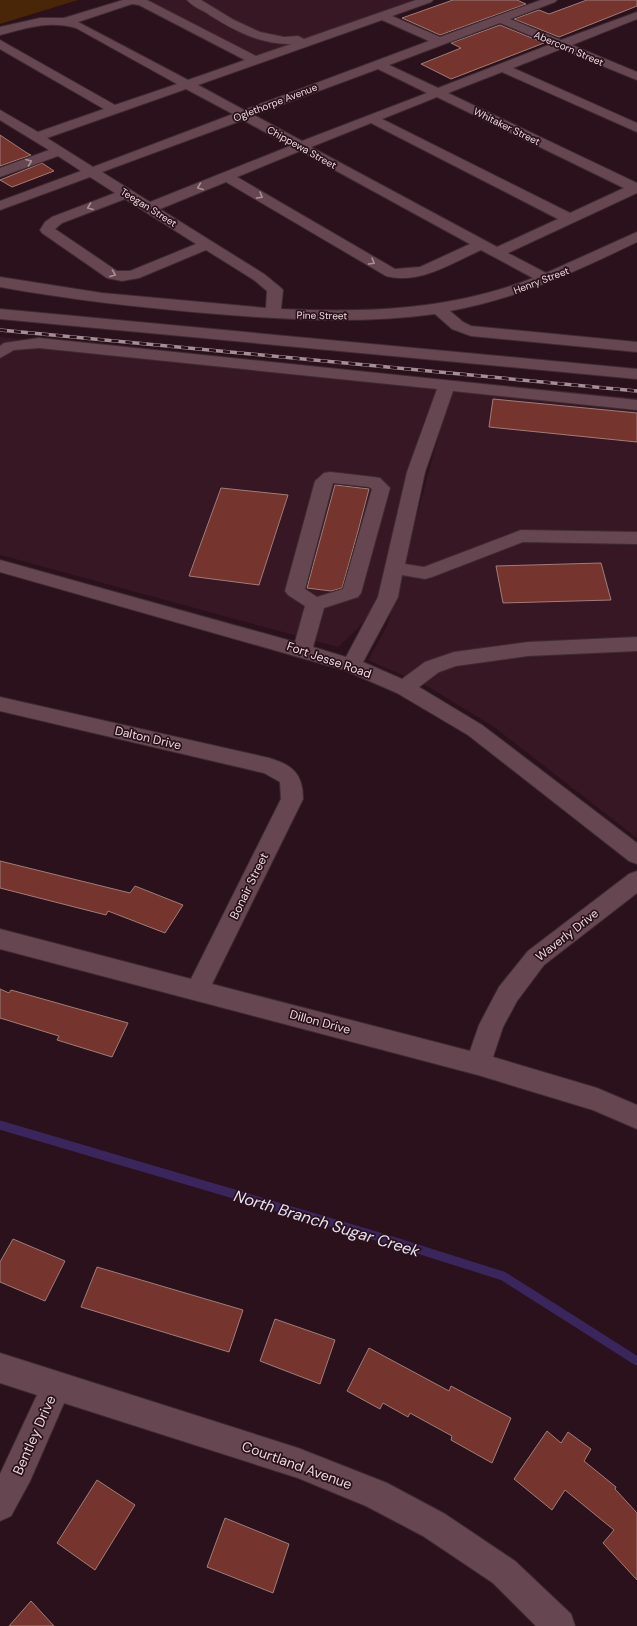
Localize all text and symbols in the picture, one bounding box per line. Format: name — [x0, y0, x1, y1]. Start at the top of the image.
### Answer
street label: Abercorn Street — [532, 28, 606, 69]
street label: Oglethorpe Avenue — [231, 80, 319, 124]
street label: Whitaker Street — [471, 105, 542, 148]
street label: Chippewa Street — [265, 123, 339, 172]
one-way arrow — [26, 159, 33, 167]
one-way arrow — [196, 182, 204, 190]
street label: Teegan Street — [118, 185, 179, 230]
one-way arrow — [256, 191, 263, 198]
one-way arrow — [87, 203, 94, 211]
one-way arrow — [368, 257, 375, 264]
street label: Henry Street — [512, 264, 571, 297]
one-way arrow — [110, 270, 117, 278]
street label: Pine Street — [297, 309, 347, 322]
street label: Fort Jesse Road — [285, 638, 373, 682]
street label: Dalton Drive — [113, 723, 183, 753]
street label: Bonair Street — [226, 850, 272, 922]
street label: Waverly Drive — [532, 905, 602, 965]
street label: Dillon Drive — [288, 1006, 352, 1038]
water label: North Branch Sugar Creek — [231, 1185, 423, 1262]
street label: Bentley Drive — [8, 1392, 60, 1478]
street label: Courtland Avenue — [239, 1437, 355, 1493]

